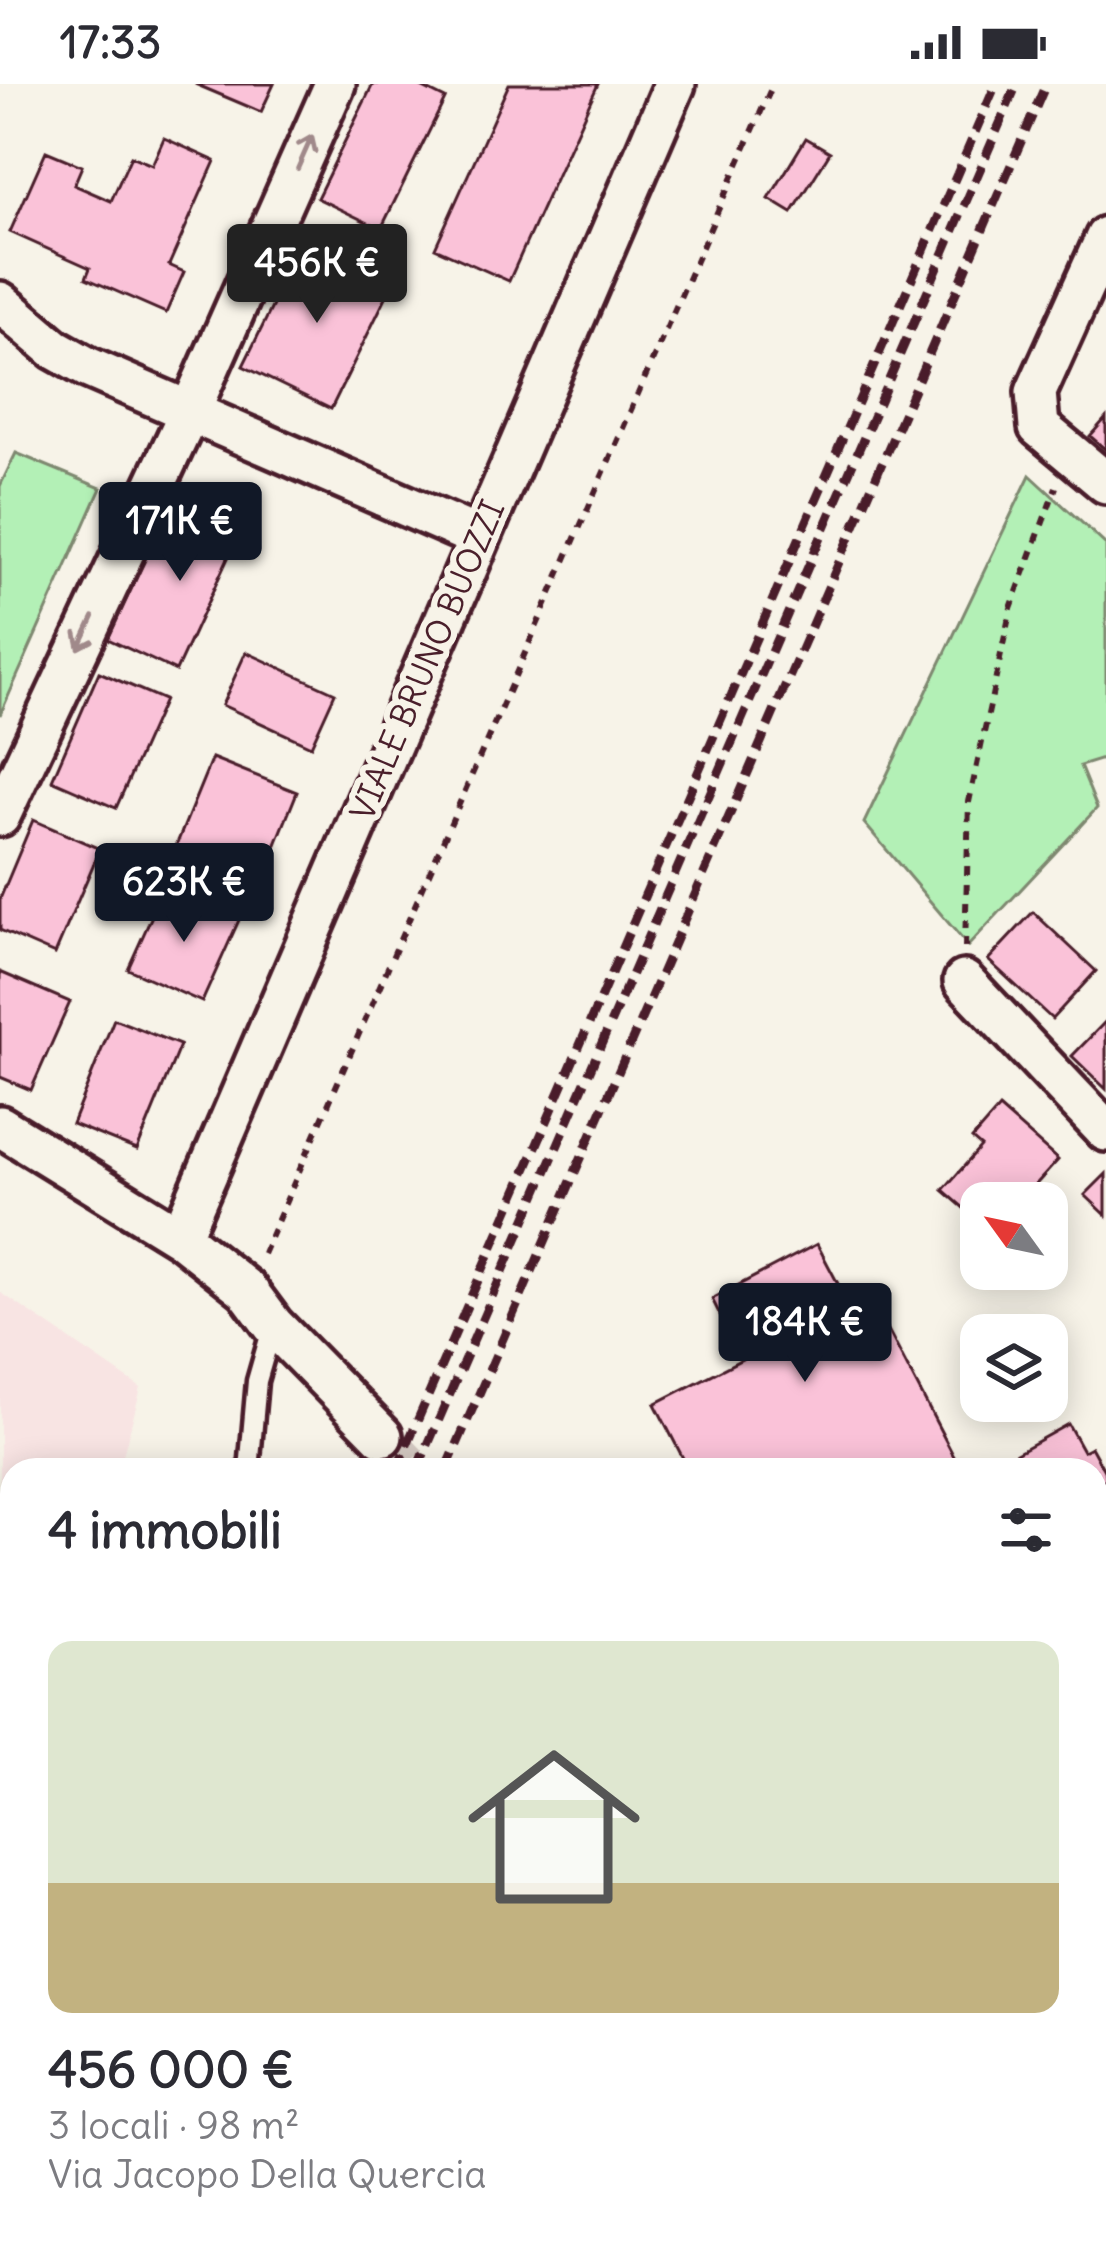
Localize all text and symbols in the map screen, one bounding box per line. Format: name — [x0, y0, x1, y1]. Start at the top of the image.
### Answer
text: 17:33 — [60, 14, 161, 70]
one-way arrow — [295, 135, 317, 171]
pin: 456K € — [219, 224, 415, 326]
text: 456K € — [254, 238, 380, 287]
pin: 171K € — [82, 482, 278, 584]
street label: VIALE BRUNO BUOZZI — [340, 494, 514, 826]
text: 171K € — [126, 496, 234, 545]
one-way arrow — [74, 614, 96, 650]
pin: 623K € — [86, 843, 282, 945]
text: 623K € — [122, 857, 246, 906]
north arrow — [960, 1182, 1068, 1290]
map controls — [960, 1182, 1068, 1422]
pin: 184K € — [707, 1283, 903, 1385]
text: 184K € — [746, 1297, 864, 1346]
button: layers — [960, 1314, 1068, 1422]
icon: filters — [993, 1497, 1059, 1563]
text: 4 immobili — [48, 1498, 282, 1562]
icon: home — [446, 1719, 662, 1935]
text: 456 000 € — [48, 2037, 294, 2101]
text: 3 locali · 98 m² — [48, 2101, 300, 2150]
text: Via Jacopo Della Quercia — [48, 2150, 486, 2199]

